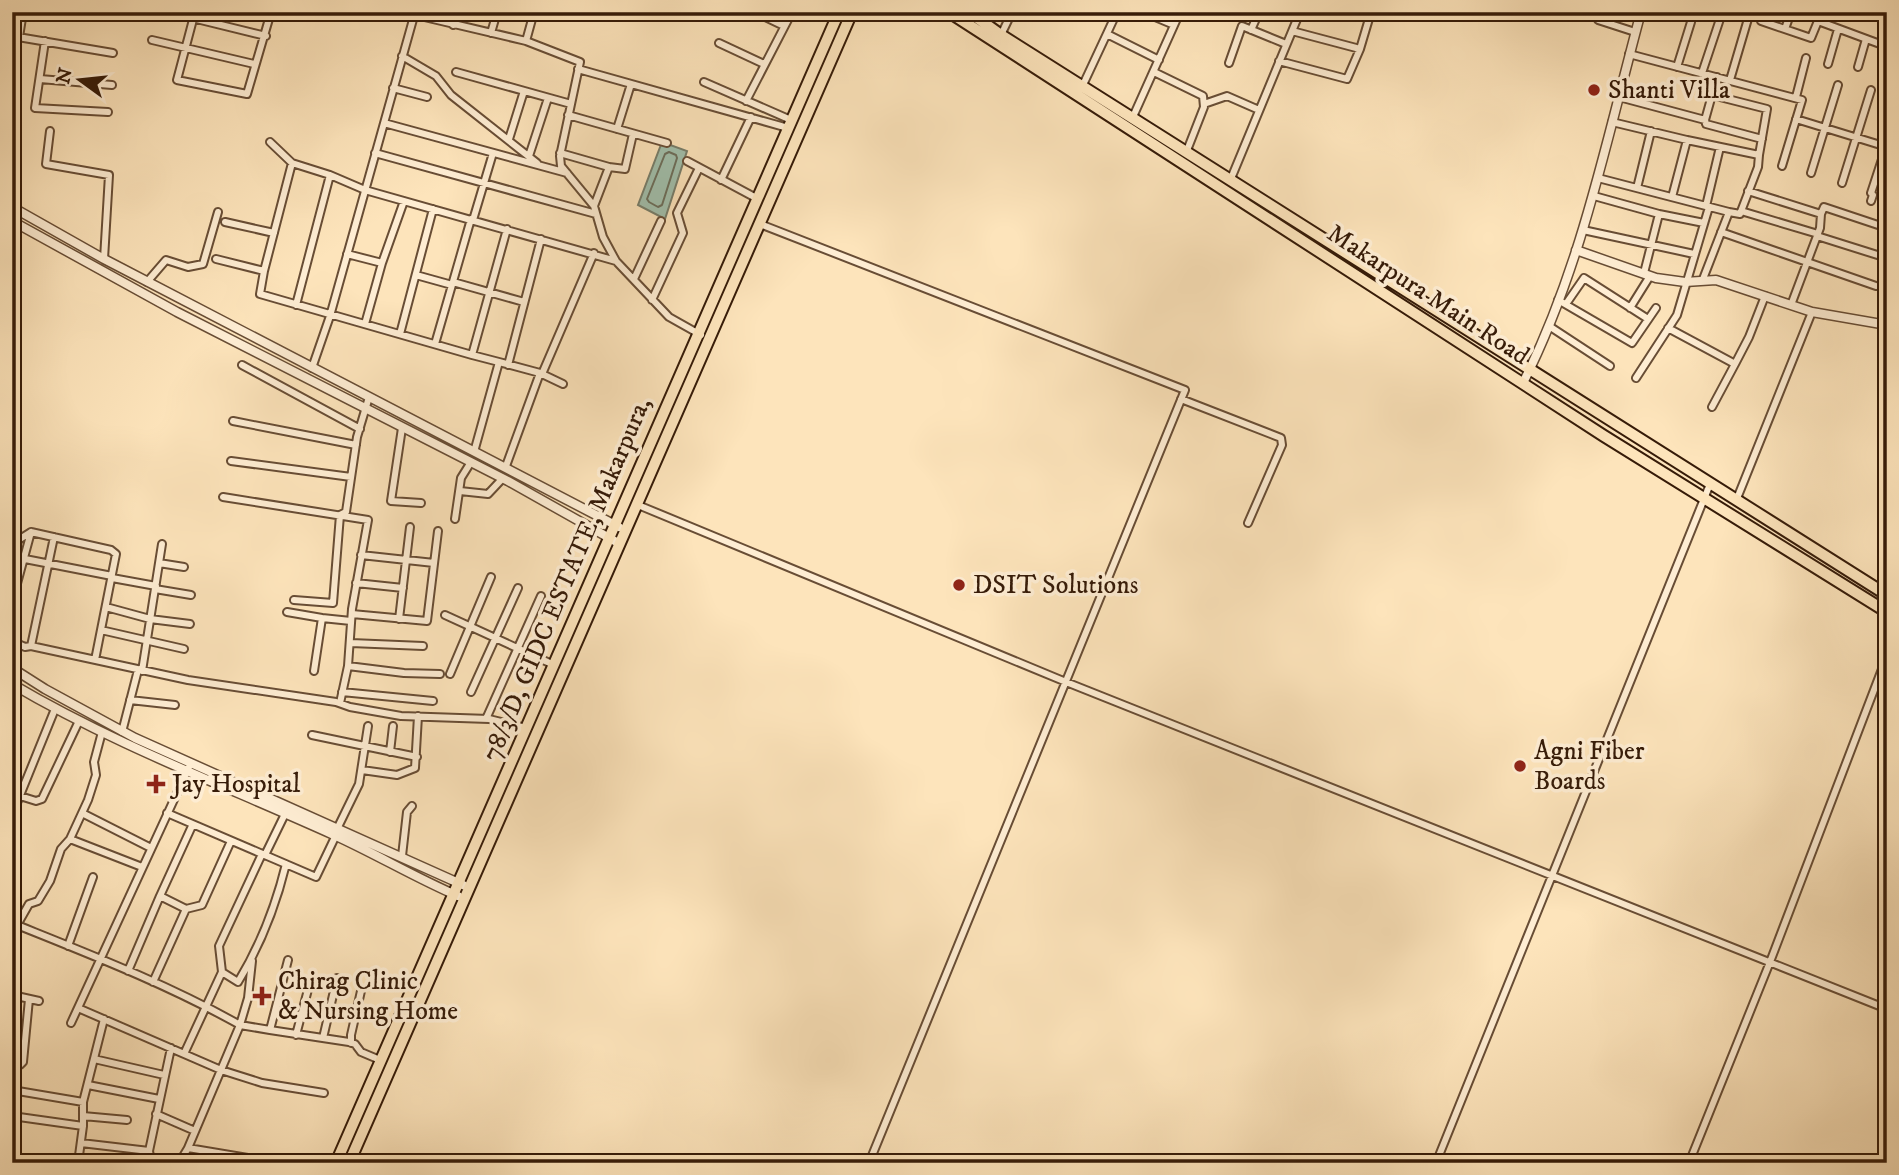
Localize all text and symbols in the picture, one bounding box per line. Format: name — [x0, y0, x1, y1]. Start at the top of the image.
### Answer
north arrow — [46, 46, 116, 116]
text: N — [52, 65, 78, 87]
place label: Shanti Villa — [1608, 74, 1730, 107]
marker: Shanti Villa — [1586, 82, 1602, 98]
street label: Makarpura Main Road — [1321, 217, 1535, 373]
street label: 78/3/D, GIDC ESTATE, Makarpura, — [475, 392, 659, 766]
place label: DSIT Solutions — [973, 569, 1138, 602]
marker: DSIT Solutions — [951, 577, 967, 593]
place label: Agni Fiber Boards — [1534, 735, 1645, 798]
marker: Agni Fiber Boards — [1512, 758, 1528, 774]
place label: Jay Hospital — [170, 768, 300, 801]
marker: Jay Hospital — [146, 774, 166, 794]
place label: Chirag Clinic & Nursing Home — [278, 965, 458, 1028]
marker: Chirag Clinic & Nursing Home — [252, 986, 272, 1006]

